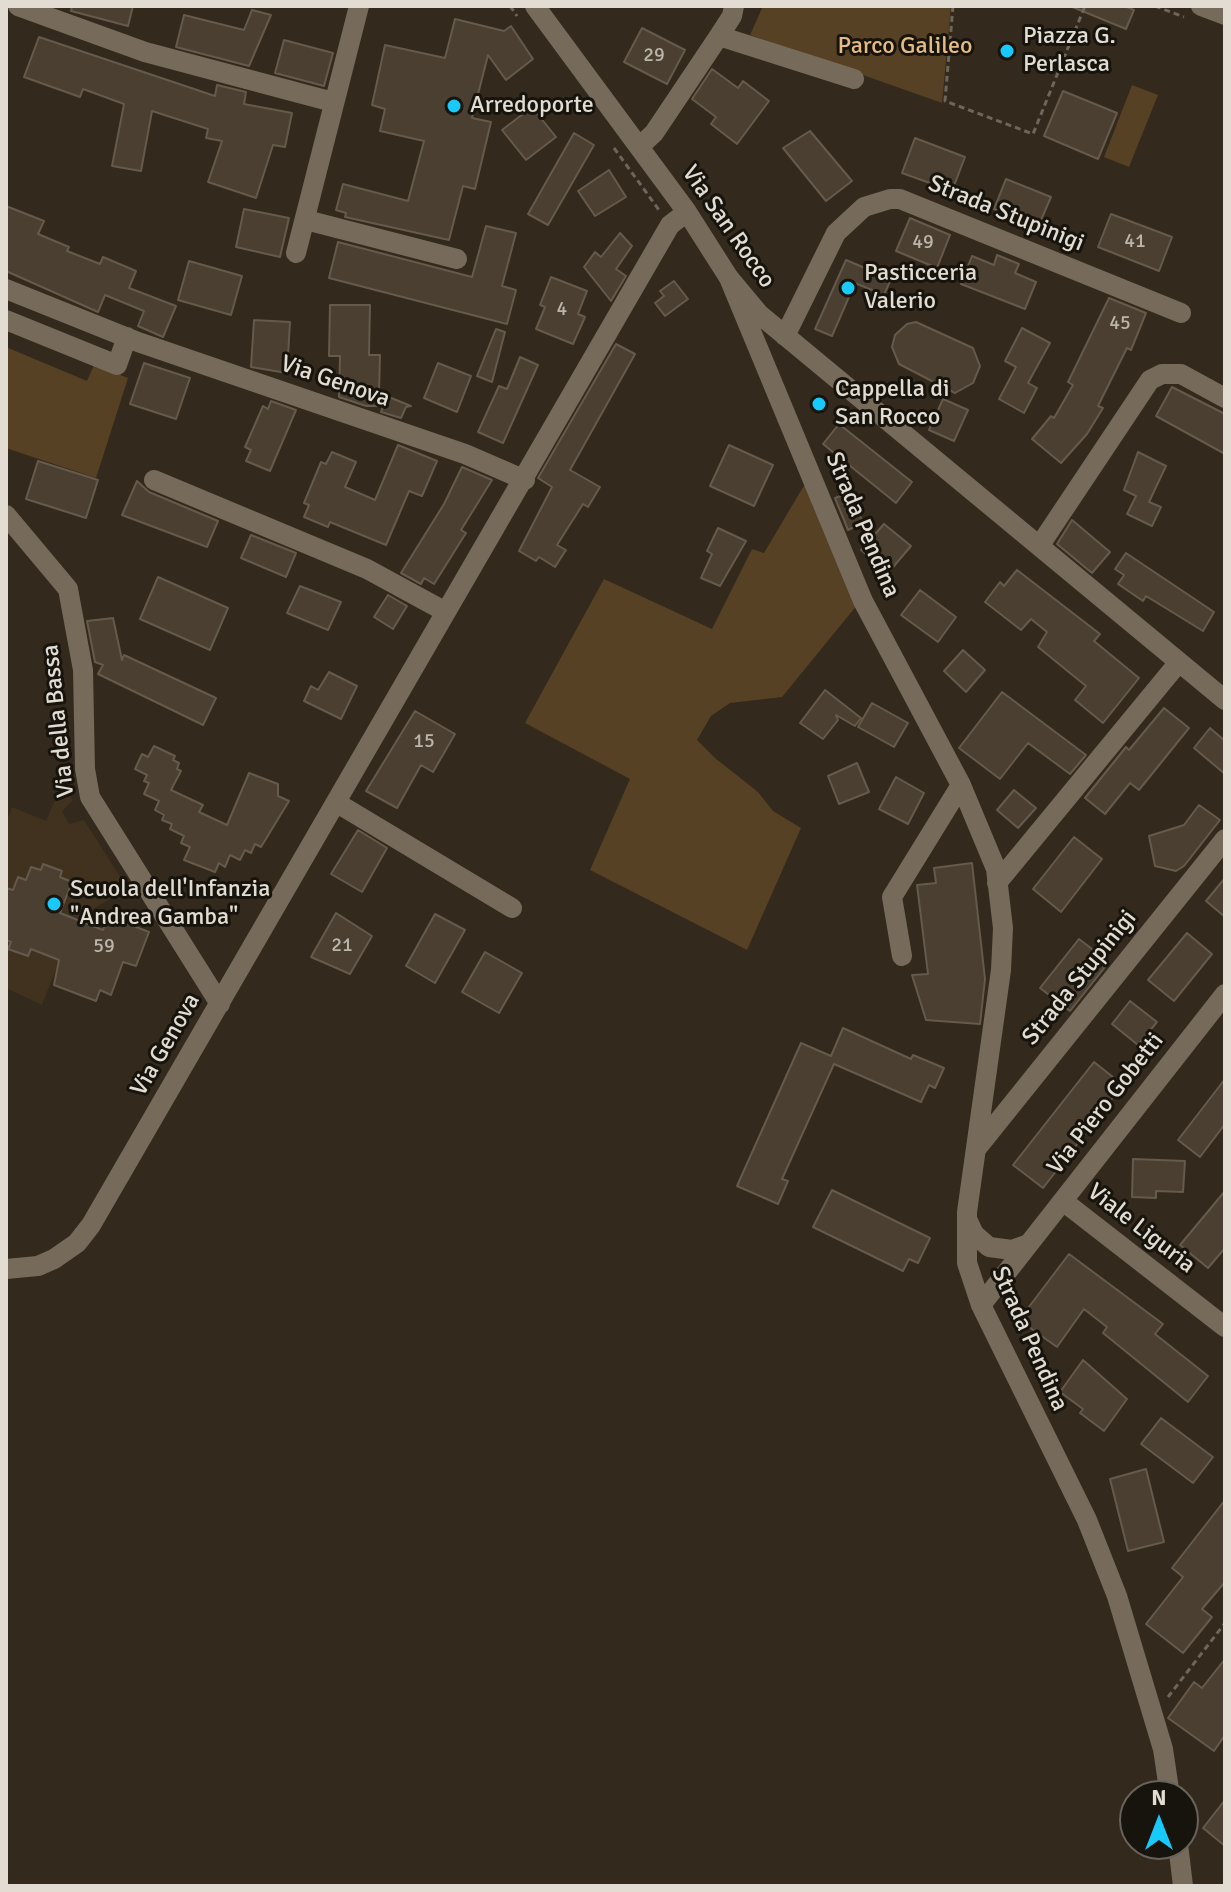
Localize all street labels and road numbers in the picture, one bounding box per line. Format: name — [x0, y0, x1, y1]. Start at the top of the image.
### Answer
street label: Via San Rocco — [675, 160, 781, 294]
street label: Strada Stupinigi — [924, 170, 1088, 258]
street label: Via Genova — [277, 350, 393, 414]
street label: Strada Pendina — [818, 448, 906, 602]
street label: Via della Bassa — [37, 643, 81, 799]
street label: Strada Stupinigi — [1017, 905, 1143, 1051]
street label: Via Genova — [125, 989, 207, 1101]
street label: Via Piero Gobetti — [1042, 1027, 1170, 1181]
street label: Viale Liguria — [1081, 1178, 1201, 1280]
street label: Strada Pendina — [984, 1262, 1074, 1416]

